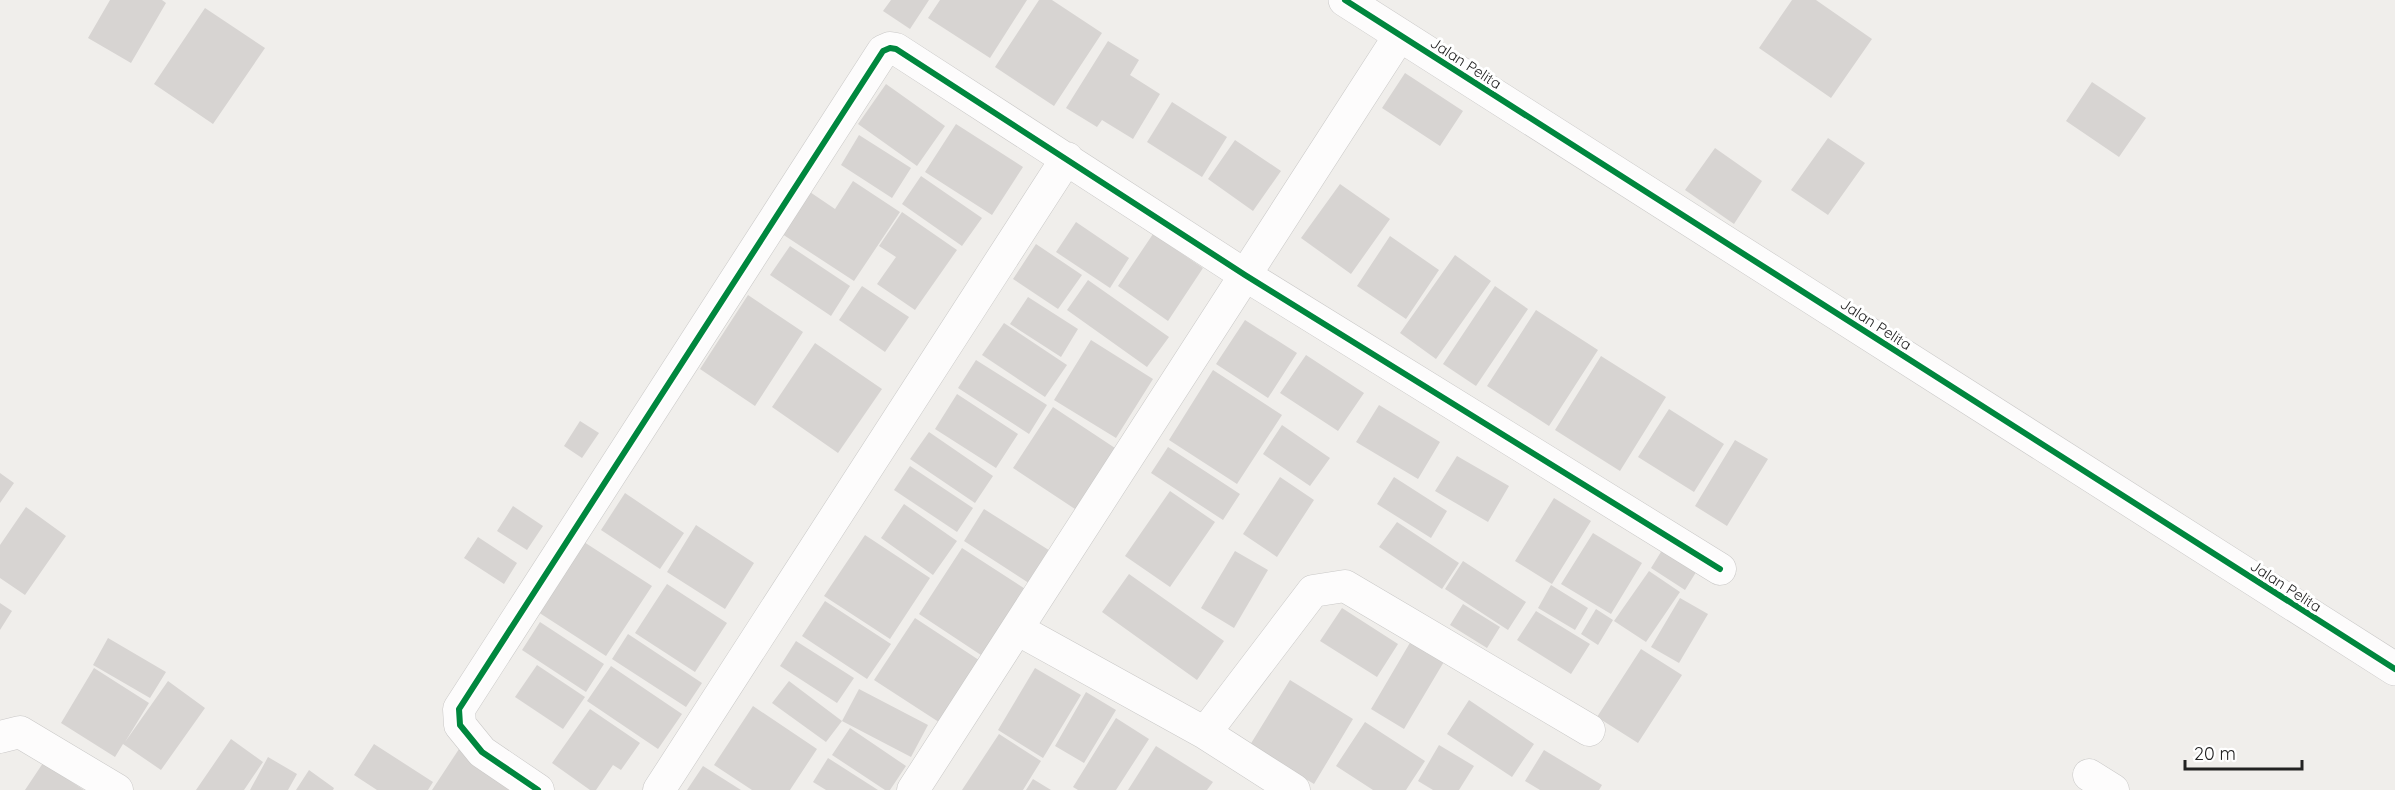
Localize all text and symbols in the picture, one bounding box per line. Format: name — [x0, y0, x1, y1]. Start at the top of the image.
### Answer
street label: Jalan Pelita — [1427, 33, 1505, 93]
street label: Jalan Pelita — [1837, 294, 1915, 354]
street label: Jalan Pelita — [2247, 556, 2325, 616]
scale bar — [2185, 733, 2302, 771]
text: 20 m — [2194, 742, 2236, 765]

